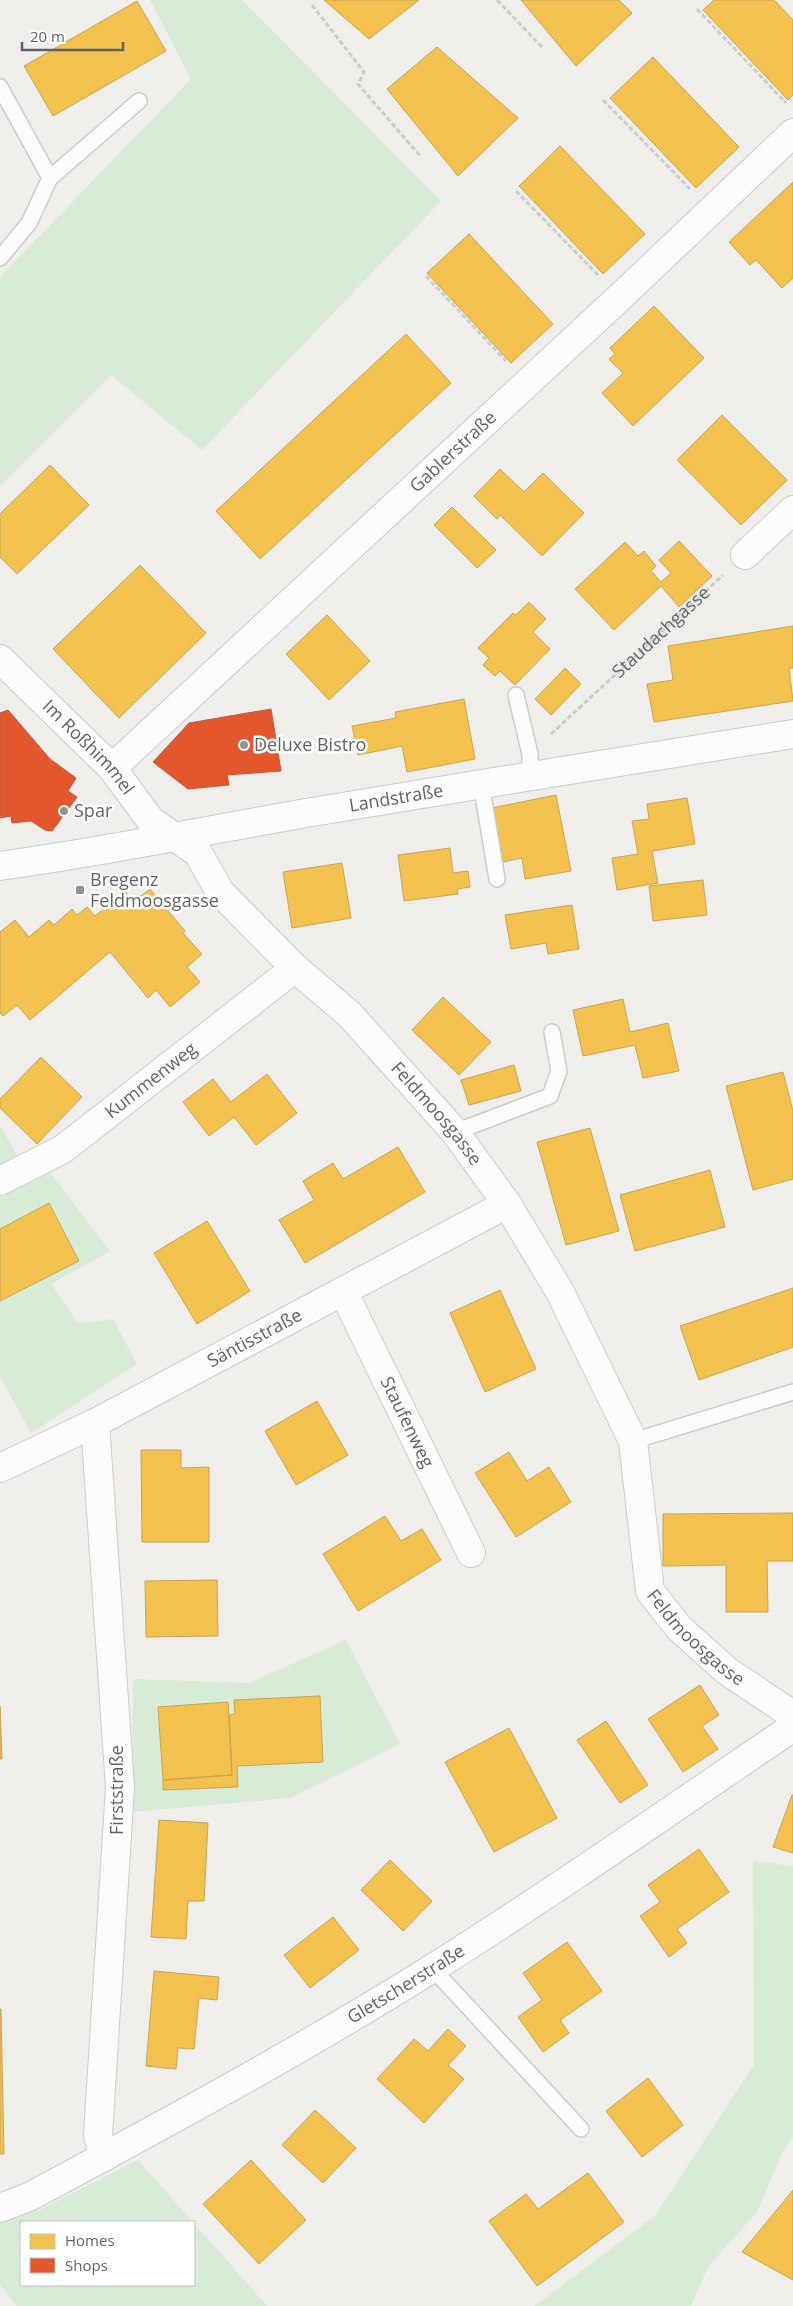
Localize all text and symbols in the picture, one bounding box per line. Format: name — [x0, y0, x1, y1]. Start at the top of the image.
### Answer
scale bar — [22, 20, 124, 52]
text: 20 m — [30, 26, 65, 46]
street label: Gablerstraße — [404, 405, 501, 497]
street label: Staudachgasse — [606, 580, 715, 683]
street label: Im Roßhimmel — [38, 694, 140, 799]
place label: Deluxe Bistro — [254, 732, 366, 756]
marker: Deluxe Bistro — [238, 739, 250, 751]
street label: Landstraße — [347, 778, 445, 817]
place label: Spar — [74, 798, 113, 822]
marker: Spar — [58, 805, 70, 817]
place label: Bregenz Feldmoosgasse — [90, 867, 219, 912]
marker: Bregenz Feldmoosgasse — [74, 884, 86, 896]
street label: Kummenweg — [99, 1036, 201, 1123]
street label: Feldmoosgasse — [386, 1056, 488, 1170]
street label: Säntisstraße — [203, 1302, 306, 1372]
street label: Staufenweg — [376, 1372, 440, 1471]
street label: Feldmoosgasse — [642, 1584, 750, 1690]
street label: Firststraße — [104, 1745, 128, 1835]
street label: Gletscherstraße — [342, 1938, 469, 2029]
legend — [20, 2221, 195, 2286]
text: Homes — [65, 2230, 115, 2250]
text: Shops — [65, 2255, 108, 2275]

